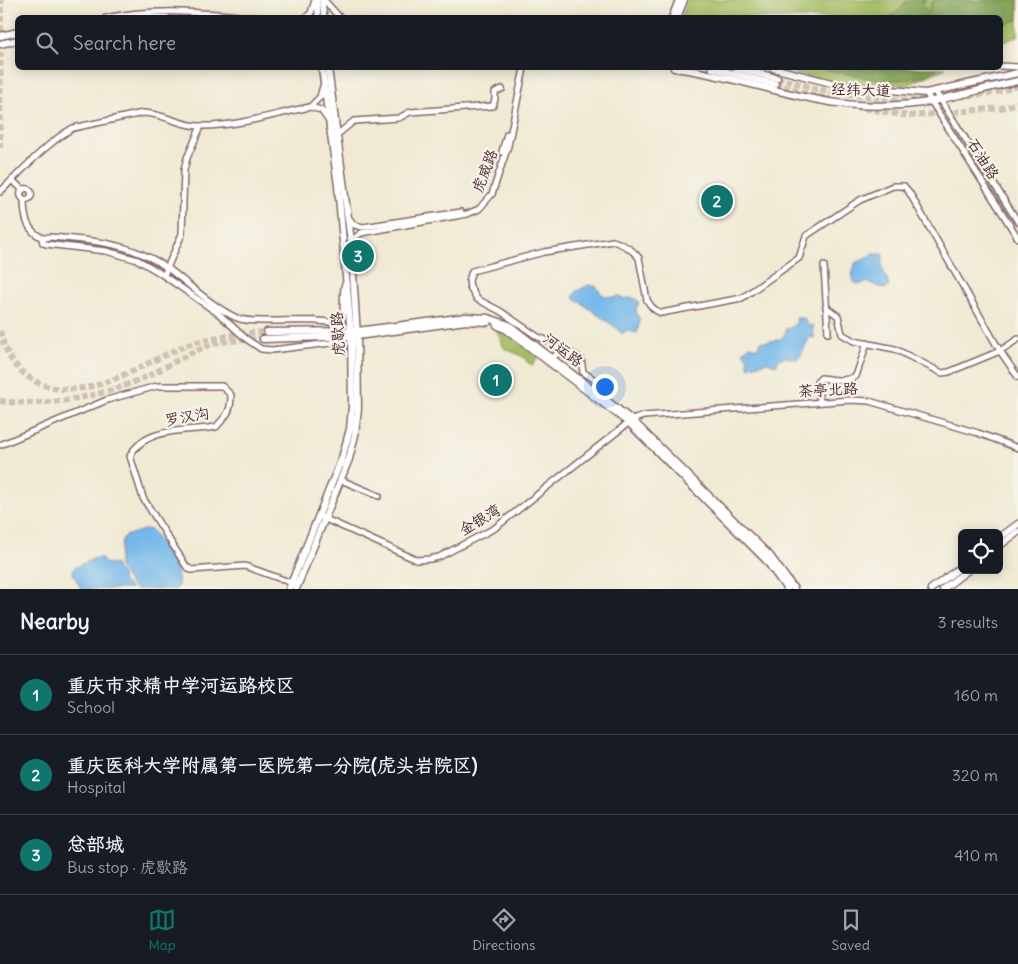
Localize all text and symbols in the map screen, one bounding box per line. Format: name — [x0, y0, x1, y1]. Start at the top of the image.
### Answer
search box — [15, 15, 1003, 70]
icon: search — [33, 29, 61, 57]
text: Search here — [73, 31, 176, 55]
street label: 经纬大道 — [831, 79, 891, 100]
street label: 石油路 — [963, 135, 1003, 183]
street label: 虎威路 — [468, 146, 501, 195]
pin: 2 — [701, 182, 733, 220]
pin: 3 — [342, 237, 374, 275]
street label: 虎歇路 — [327, 311, 348, 357]
street label: 河运路 — [540, 328, 587, 371]
pin: 1 — [480, 361, 512, 399]
your location — [592, 374, 618, 400]
street label: 茶亭北路 — [798, 378, 858, 401]
street label: 罗汉沟 — [163, 403, 211, 430]
street label: 金银湾 — [456, 500, 504, 539]
map controls — [958, 529, 1003, 574]
button: locate — [958, 529, 1003, 574]
text: Nearby — [20, 608, 90, 635]
text: 3 results — [938, 612, 998, 632]
text: 重庆市求精中学河运路校区 — [67, 673, 295, 697]
text: 1 — [33, 685, 39, 705]
text: 160 m — [954, 685, 998, 705]
text: School — [67, 697, 115, 717]
text: 重庆医科大学附属第一医院第一分院(虎头岩院区) — [67, 753, 478, 777]
text: 2 — [32, 765, 40, 785]
text: 320 m — [952, 765, 998, 785]
text: Hospital — [67, 777, 126, 797]
text: 总部城 — [67, 832, 124, 856]
text: 3 — [31, 845, 41, 865]
text: 410 m — [954, 845, 998, 865]
text: Bus stop · 虎歇路 — [67, 857, 188, 877]
tab: Map — [148, 906, 176, 954]
tab: Directions — [472, 906, 535, 954]
tab: Saved — [832, 906, 870, 954]

